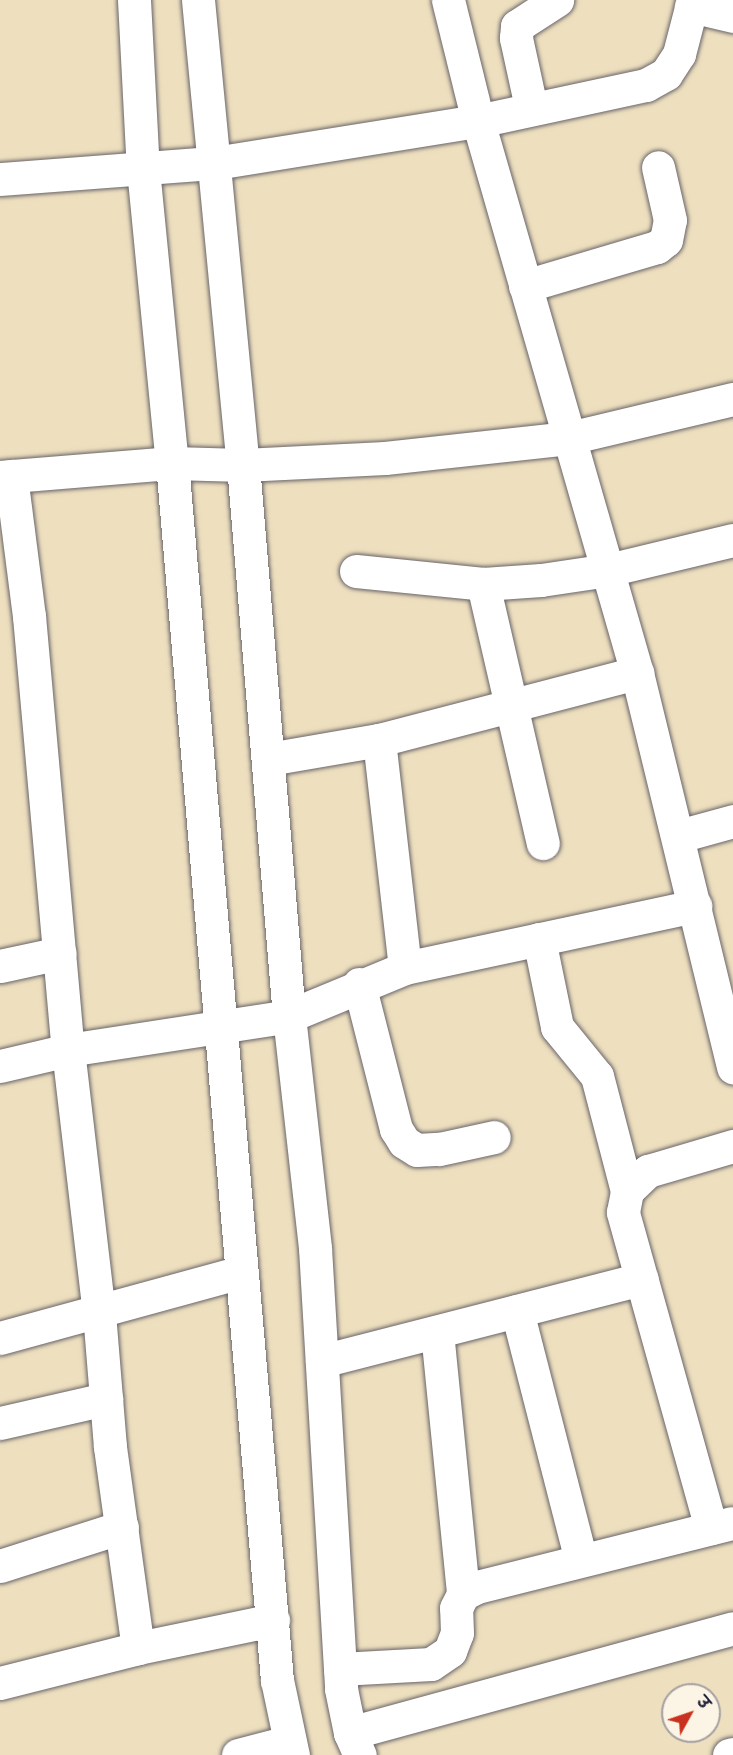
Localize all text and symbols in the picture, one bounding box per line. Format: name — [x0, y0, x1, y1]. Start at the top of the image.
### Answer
north arrow — [661, 1683, 721, 1743]
text: उ — [689, 1689, 718, 1716]

